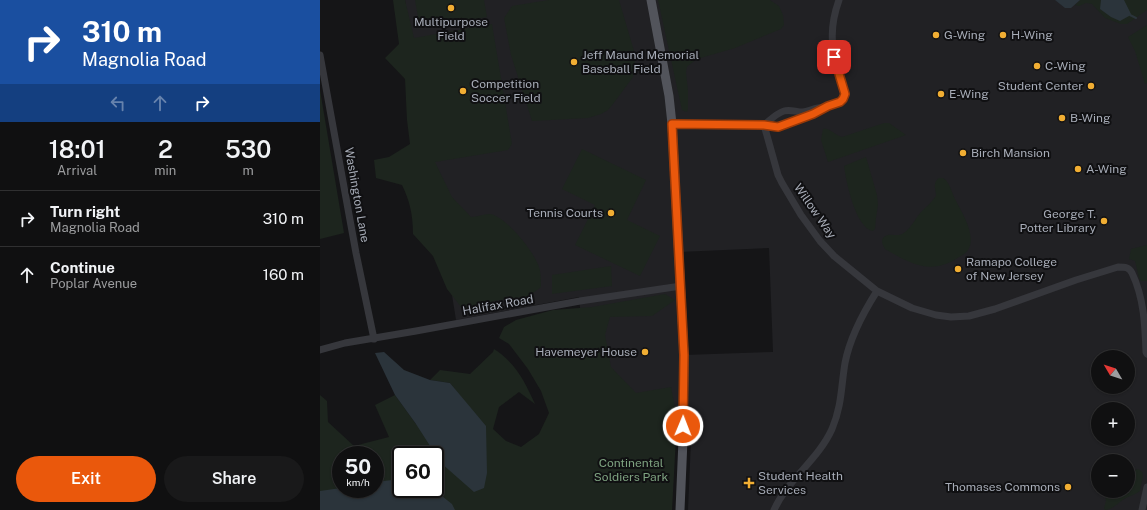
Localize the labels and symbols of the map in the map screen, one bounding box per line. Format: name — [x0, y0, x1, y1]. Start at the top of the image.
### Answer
marker: Multipurpose Field — [446, 3, 456, 13]
place label: Multipurpose Field — [414, 15, 488, 43]
place label: G-Wing — [944, 28, 985, 42]
place label: H-Wing — [1011, 28, 1053, 42]
marker: G-Wing — [931, 30, 941, 40]
marker: H-Wing — [998, 30, 1008, 40]
pin — [817, 40, 851, 74]
place label: Jeff Maund Memorial Baseball Field — [582, 48, 699, 76]
marker: Jeff Maund Memorial Baseball Field — [569, 57, 579, 67]
place label: C-Wing — [1045, 59, 1086, 73]
marker: C-Wing — [1032, 61, 1042, 71]
place label: Competition Soccer Field — [471, 77, 541, 105]
place label: Student Center — [998, 79, 1083, 93]
marker: Student Center — [1086, 81, 1096, 91]
marker: Competition Soccer Field — [458, 86, 468, 96]
place label: E-Wing — [949, 87, 989, 101]
marker: E-Wing — [936, 89, 946, 99]
place label: B-Wing — [1070, 111, 1110, 125]
marker: B-Wing — [1057, 113, 1067, 123]
street label: Washington Lane — [342, 146, 372, 244]
place label: Birch Mansion — [971, 146, 1050, 160]
marker: Birch Mansion — [958, 148, 968, 158]
place label: A-Wing — [1086, 162, 1127, 176]
marker: A-Wing — [1073, 164, 1083, 174]
street label: Willow Way — [791, 181, 839, 242]
place label: Tennis Courts — [527, 206, 603, 220]
place label: George T. Potter Library — [1019, 207, 1097, 235]
marker: Tennis Courts — [606, 208, 616, 218]
marker: George T. Potter Library — [1099, 216, 1109, 226]
place label: Ramapo College of New Jersey — [966, 255, 1057, 283]
marker: Ramapo College of New Jersey — [953, 264, 963, 274]
street label: Halifax Road — [461, 292, 535, 318]
place label: Havemeyer House — [535, 345, 637, 359]
marker: Havemeyer House — [640, 347, 650, 357]
north arrow — [1091, 350, 1135, 394]
position arrow — [662, 405, 704, 447]
speed limit sign: 60 — [392, 446, 444, 498]
park label: Continental Soldiers Park — [594, 456, 668, 484]
place label: Student Health Services — [758, 469, 843, 497]
marker: Student Health Services — [743, 477, 755, 489]
place label: Thomases Commons — [945, 480, 1060, 494]
marker: Thomases Commons — [1063, 482, 1073, 492]

